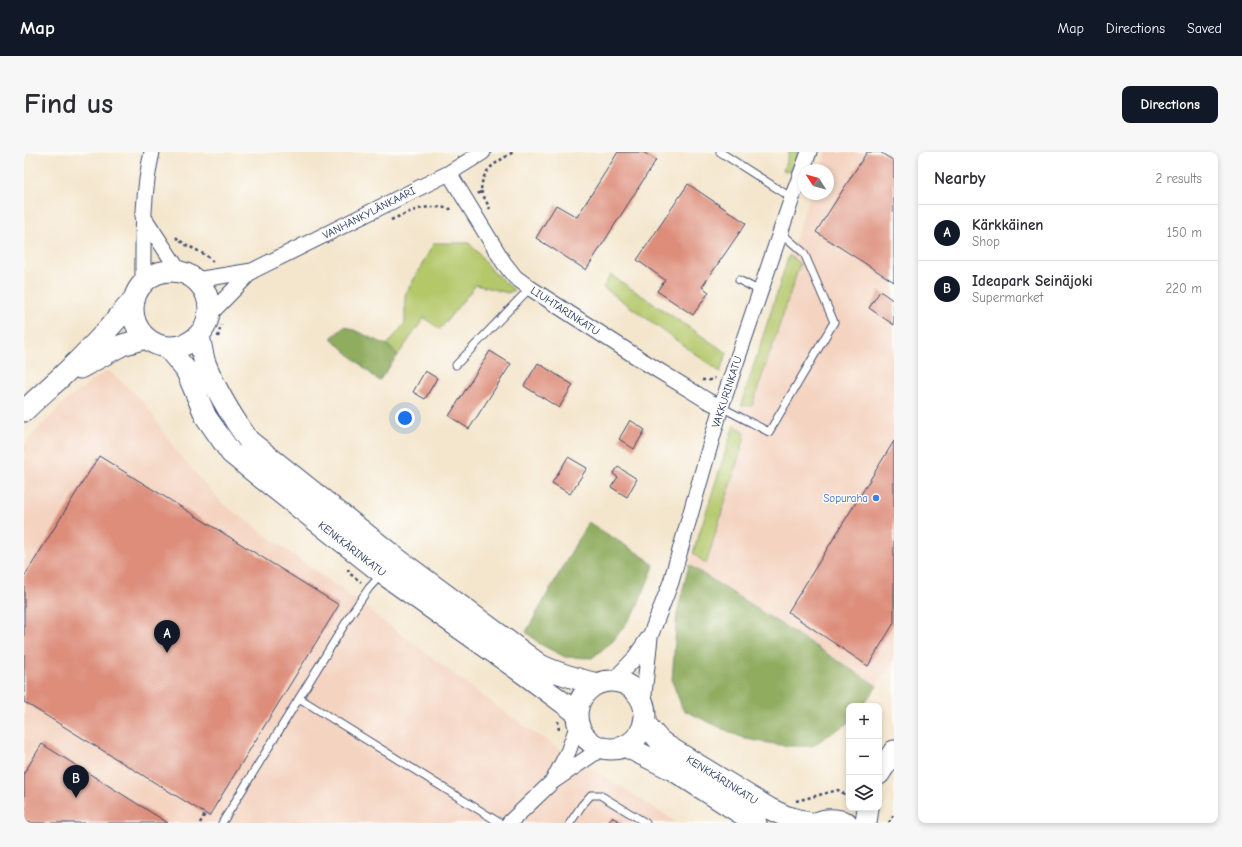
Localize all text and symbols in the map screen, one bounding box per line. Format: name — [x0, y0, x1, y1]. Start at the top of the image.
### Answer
text: Map — [20, 17, 55, 39]
text: Map — [1057, 20, 1084, 37]
text: Directions — [1106, 20, 1165, 37]
text: Saved — [1187, 20, 1222, 37]
button: Directions — [1122, 86, 1218, 123]
text: Find us — [24, 88, 113, 120]
north arrow — [798, 164, 834, 200]
text: Nearby — [934, 169, 985, 188]
text: 2 results — [1155, 171, 1202, 186]
street label: VANHANKYLÄNKAARI — [321, 184, 417, 242]
text: Kärkkäinen — [972, 216, 1043, 234]
text: A — [943, 225, 951, 240]
text: 150 m — [1167, 225, 1202, 240]
text: Shop — [972, 234, 1000, 249]
text: Ideapark Seinäjoki — [972, 272, 1093, 290]
text: B — [943, 281, 951, 296]
text: 220 m — [1165, 281, 1202, 296]
street label: LIUHTARINKATU — [528, 284, 602, 338]
text: Supermarket — [972, 290, 1043, 305]
street label: VAKKURINKATU — [709, 354, 745, 430]
your location — [395, 408, 415, 428]
place label: Sopuraha — [823, 492, 868, 505]
marker: Sopuraha — [871, 493, 881, 503]
street label: KENKKÄRINKATU — [316, 519, 388, 579]
pin: A — [154, 620, 180, 653]
map controls — [846, 703, 882, 811]
button: + — [846, 703, 882, 739]
button: − — [846, 739, 882, 775]
street label: KENKKÄRINKATU — [684, 753, 760, 807]
pin: B — [63, 765, 89, 798]
button: layers — [846, 775, 882, 811]

